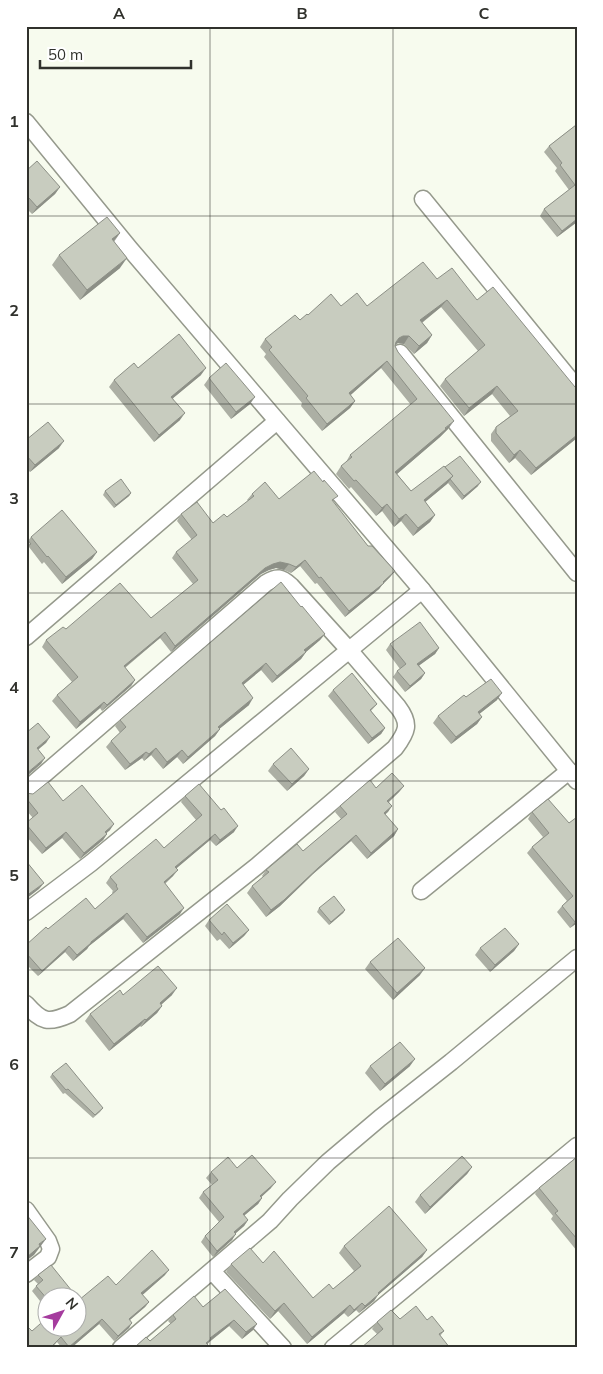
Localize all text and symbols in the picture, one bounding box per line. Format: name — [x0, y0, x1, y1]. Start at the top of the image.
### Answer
text: A — [113, 3, 125, 23]
text: B — [296, 3, 308, 23]
text: C — [479, 3, 490, 23]
scale bar — [40, 38, 191, 70]
text: 50 m — [48, 45, 83, 64]
text: 1 — [9, 111, 19, 131]
text: 2 — [9, 300, 19, 320]
text: 3 — [9, 488, 19, 508]
text: 4 — [9, 677, 19, 697]
text: 5 — [9, 865, 19, 885]
text: 6 — [9, 1054, 19, 1074]
text: 7 — [9, 1242, 19, 1262]
north arrow — [38, 1286, 88, 1336]
text: N — [62, 1294, 82, 1313]

